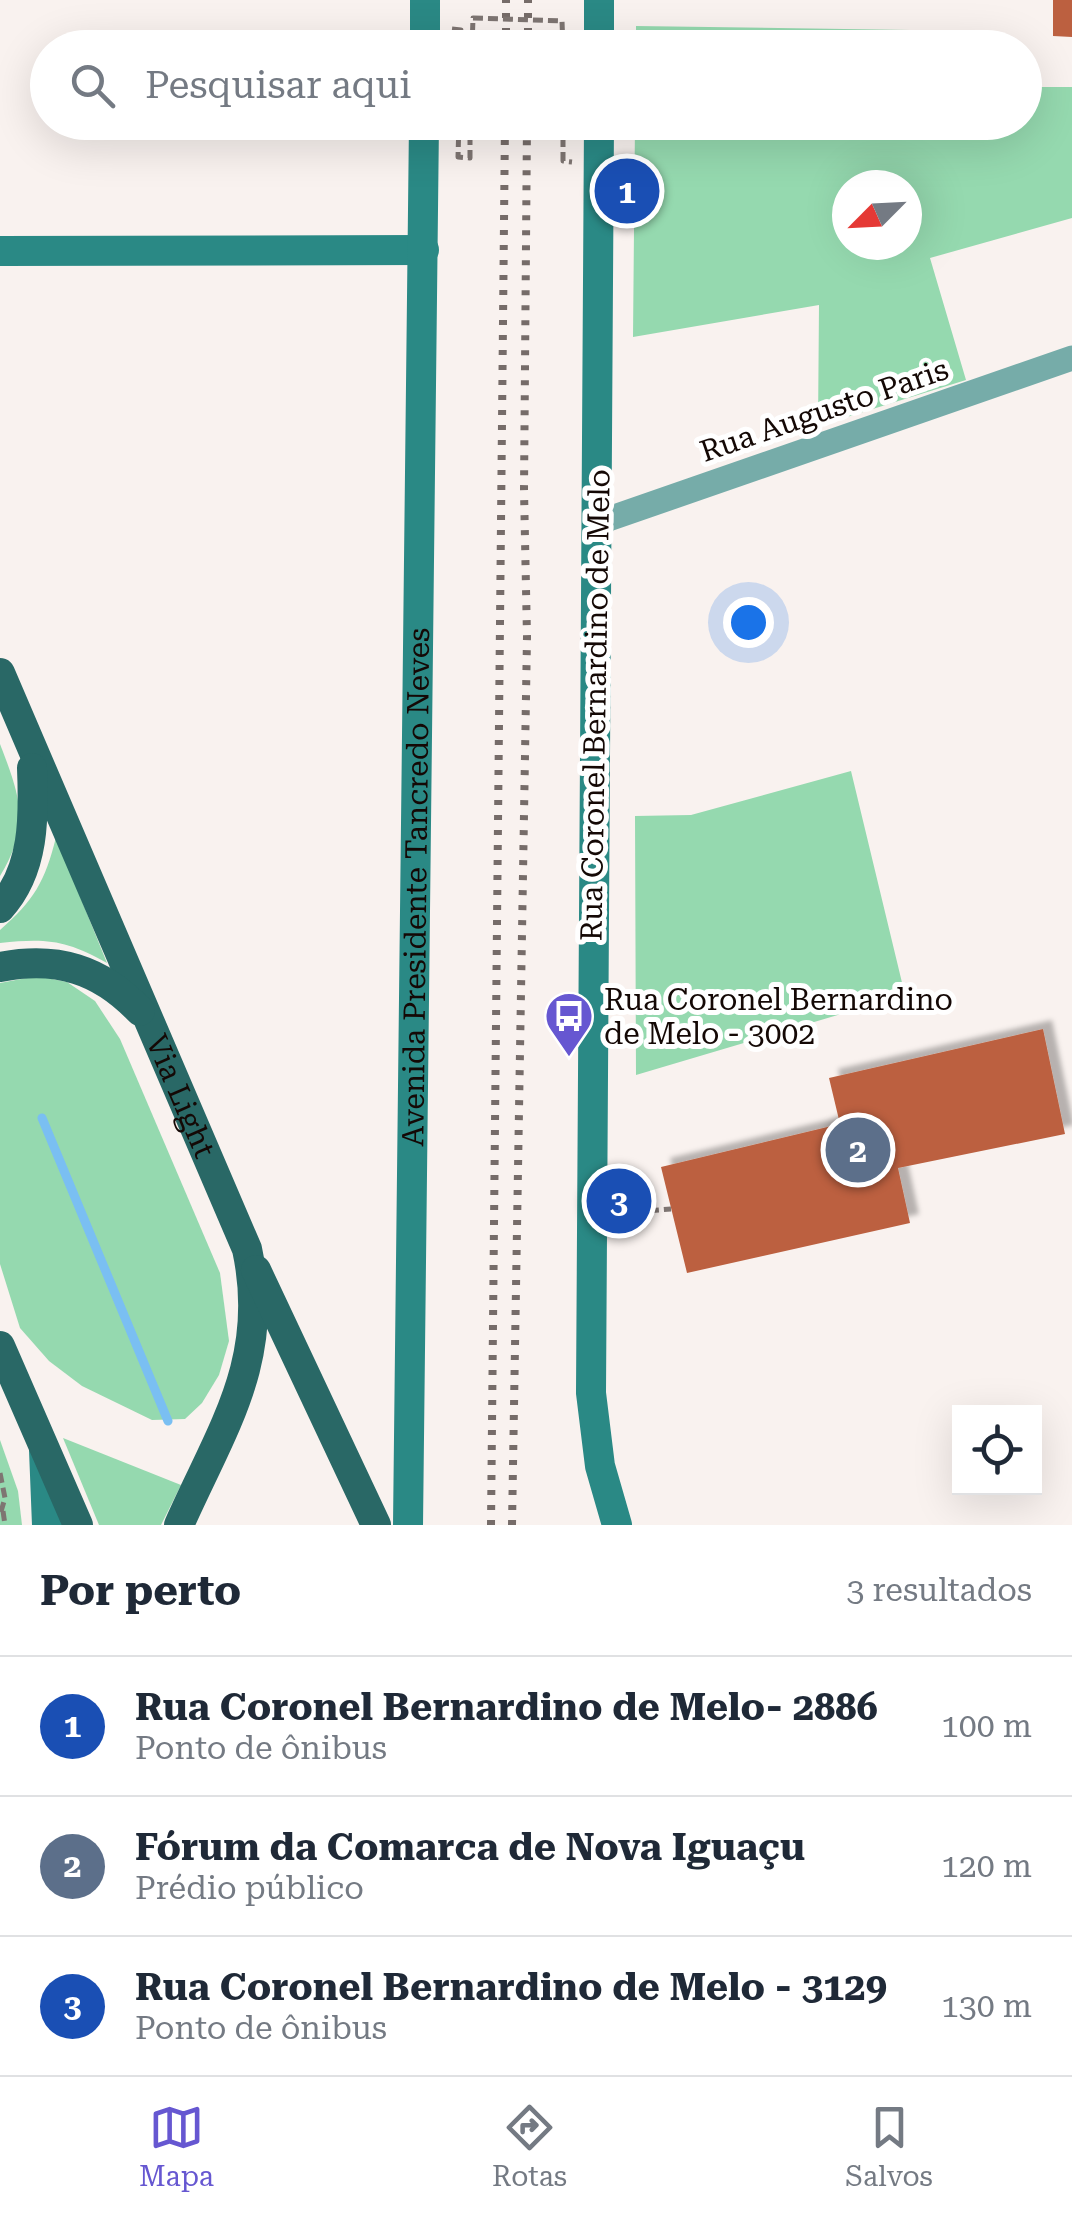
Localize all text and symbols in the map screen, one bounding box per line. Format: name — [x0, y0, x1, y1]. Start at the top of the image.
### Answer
search box — [30, 30, 1042, 140]
icon: search — [65, 58, 120, 113]
text: Pesquisar aqui — [145, 63, 411, 107]
pin: 1 — [594, 154, 660, 228]
north arrow — [832, 170, 922, 260]
street label: Rua Augusto Paris — [695, 351, 953, 469]
street label: Rua Coronel Bernardino de Melo — [573, 469, 617, 941]
your location — [723, 597, 774, 648]
street label: Avenida Presidente Tancredo Neves — [395, 627, 436, 1147]
place label: Rua Coronel Bernardino de Melo - 3002 — [604, 982, 953, 1051]
bus stop icon: Rua Coronel Bernardino de Melo - 3002 — [543, 990, 595, 1058]
street label: Via Light — [140, 1029, 223, 1163]
pin: 2 — [826, 1112, 890, 1188]
pin: 3 — [586, 1164, 652, 1238]
map controls — [952, 1405, 1042, 1495]
button: locate — [952, 1405, 1042, 1495]
text: Por perto — [40, 1566, 241, 1615]
text: 3 resultados — [847, 1571, 1032, 1609]
text: Rua Coronel Bernardino de Melo- 2886 — [135, 1685, 878, 1729]
text: 1 — [64, 1707, 81, 1745]
text: 100 m — [941, 1707, 1032, 1745]
text: Ponto de ônibus — [135, 1729, 387, 1767]
text: Fórum da Comarca de Nova Iguaçu — [135, 1825, 805, 1869]
text: 2 — [64, 1847, 81, 1885]
text: 120 m — [941, 1847, 1032, 1885]
text: Prédio público — [135, 1869, 364, 1907]
text: Rua Coronel Bernardino de Melo - 3129 — [135, 1965, 887, 2009]
text: 3 — [64, 1987, 81, 2025]
text: 130 m — [941, 1987, 1032, 2025]
text: Ponto de ônibus — [135, 2009, 387, 2047]
tab: Mapa — [139, 2100, 214, 2193]
tab: Rotas — [492, 2100, 567, 2193]
tab: Salvos — [845, 2100, 933, 2193]

